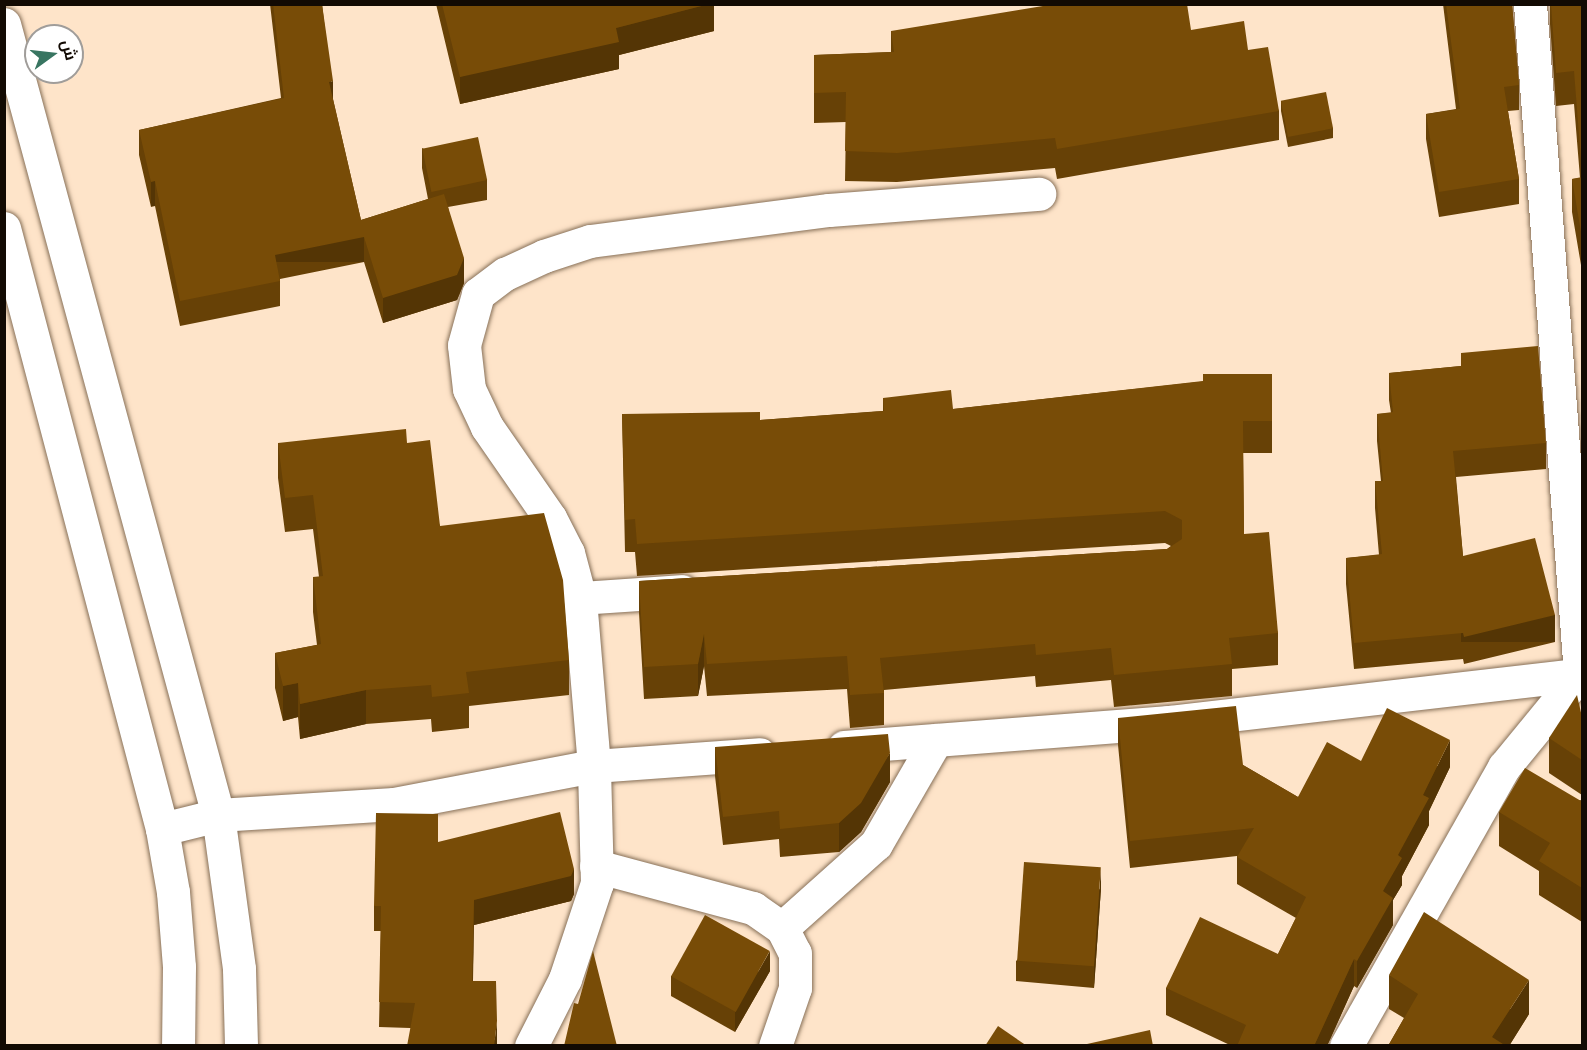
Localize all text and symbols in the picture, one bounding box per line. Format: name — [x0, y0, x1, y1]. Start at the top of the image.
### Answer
north arrow — [24, 24, 84, 84]
text: ش — [57, 37, 82, 62]

